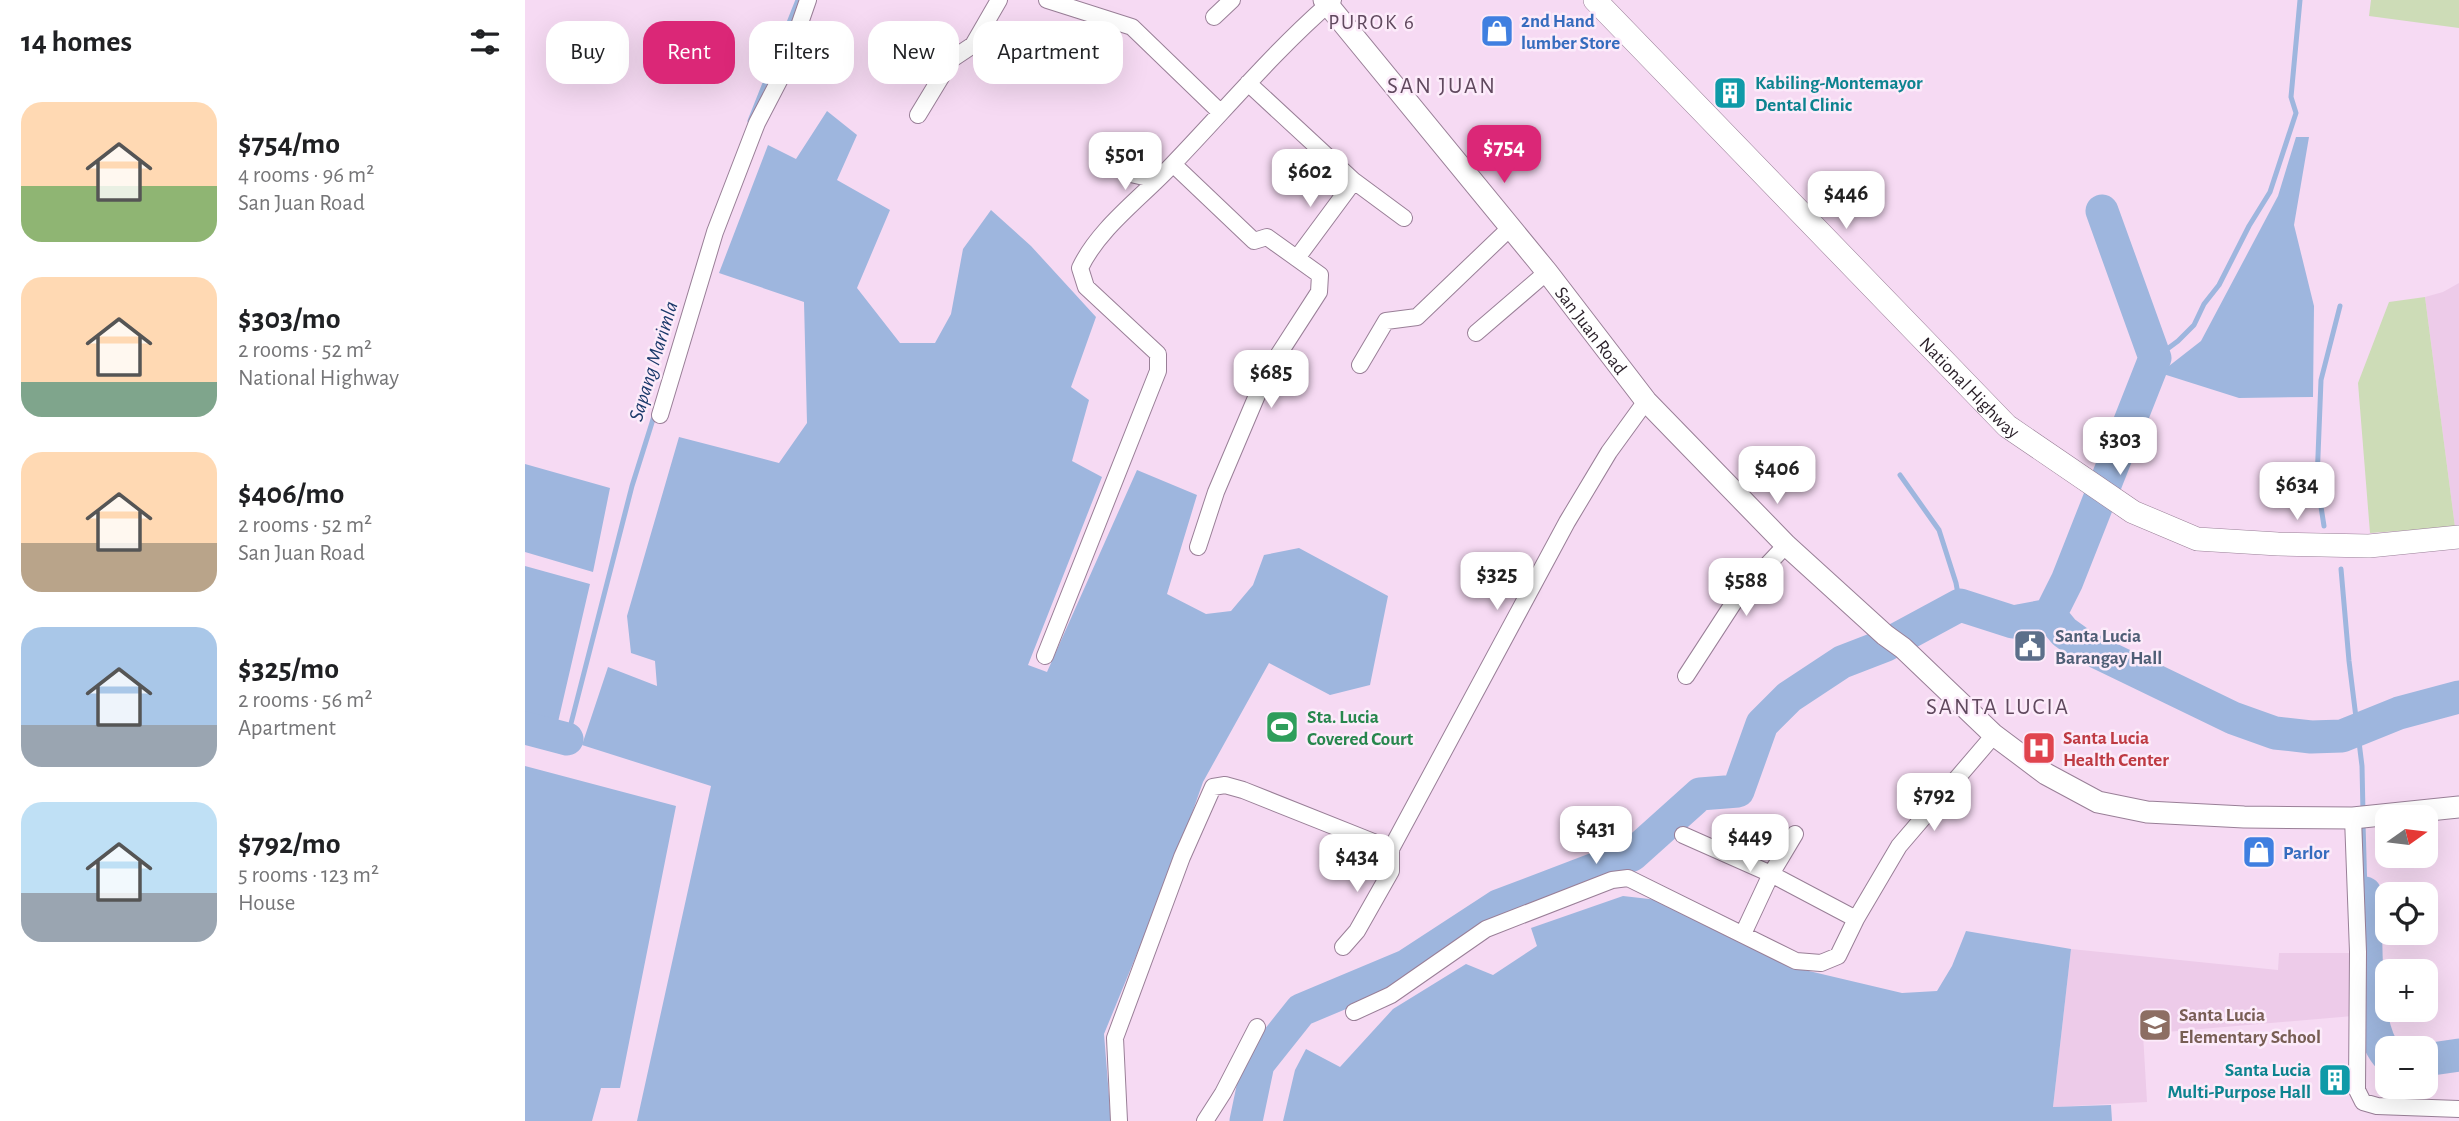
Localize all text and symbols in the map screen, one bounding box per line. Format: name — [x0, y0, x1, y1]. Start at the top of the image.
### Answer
district label: PUROK 6 — [1328, 12, 1416, 33]
shop icon: 2nd Hand lumber Store — [1478, 12, 1516, 50]
place label: 2nd Hand lumber Store — [1521, 12, 1620, 53]
chip: Buy — [546, 21, 629, 84]
chip: Rent — [643, 21, 735, 84]
chip: Filters — [749, 21, 854, 84]
chip: New — [868, 21, 959, 84]
chip: Apartment — [973, 21, 1123, 84]
icon: filters — [466, 23, 504, 61]
text: 14 homes — [21, 27, 132, 57]
building icon: Kabiling-Montemayor Dental Clinic — [1711, 74, 1749, 112]
place label: Kabiling-Montemayor Dental Clinic — [1755, 74, 1923, 115]
district label: SAN JUAN — [1387, 75, 1497, 98]
pin: $754 — [1463, 125, 1545, 185]
text: $754/mo — [238, 129, 340, 159]
icon: home — [77, 130, 161, 214]
pin: $501 — [1084, 132, 1166, 192]
text: $754 — [1483, 136, 1525, 159]
text: $501 — [1105, 143, 1145, 166]
pin: $602 — [1269, 150, 1351, 209]
text: $602 — [1288, 160, 1332, 183]
text: 4 rooms · 96 m² — [238, 164, 374, 187]
pin: $446 — [1805, 172, 1887, 231]
text: $446 — [1824, 182, 1868, 205]
text: San Juan Road — [238, 192, 365, 215]
street label: San Juan Road — [1551, 284, 1630, 379]
water label: Sapang Marimla — [625, 299, 683, 424]
text: $303/mo — [238, 304, 341, 334]
icon: home — [77, 305, 161, 389]
street label: National Highway — [1915, 334, 2022, 442]
text: 2 rooms · 52 m² — [238, 339, 372, 362]
pin: $685 — [1230, 350, 1312, 410]
text: $685 — [1250, 361, 1292, 384]
text: National Highway — [238, 367, 399, 390]
pin: $303 — [2079, 418, 2161, 477]
text: $303 — [2099, 428, 2141, 451]
pin: $406 — [1736, 447, 1818, 506]
text: $406 — [1754, 457, 1800, 480]
pin: $634 — [2256, 462, 2338, 522]
text: $634 — [2276, 473, 2318, 496]
text: $406/mo — [238, 479, 344, 509]
icon: home — [77, 480, 161, 564]
text: 2 rooms · 52 m² — [238, 514, 372, 537]
text: San Juan Road — [238, 542, 365, 565]
pin: $325 — [1456, 552, 1538, 612]
pin: $588 — [1705, 558, 1787, 618]
text: $325 — [1476, 563, 1518, 586]
text: $588 — [1725, 569, 1767, 592]
public building icon: Santa Lucia Barangay Hall — [2011, 627, 2049, 665]
place label: Santa Lucia Barangay Hall — [2055, 627, 2162, 668]
text: $325/mo — [238, 654, 339, 684]
icon: home — [77, 655, 161, 739]
text: 2 rooms · 56 m² — [238, 689, 372, 712]
district label: SANTA LUCIA — [1926, 696, 2070, 719]
sports icon: Sta. Lucia Covered Court — [1263, 708, 1301, 746]
place label: Sta. Lucia Covered Court — [1307, 708, 1414, 749]
text: Apartment — [238, 717, 336, 740]
hospital icon: Santa Lucia Health Center — [2020, 729, 2058, 767]
place label: Santa Lucia Health Center — [2063, 729, 2169, 770]
pin: $792 — [1893, 774, 1975, 833]
text: $792 — [1913, 784, 1955, 807]
north arrow — [2375, 805, 2438, 868]
map controls — [2375, 805, 2438, 1099]
pin: $431 — [1555, 806, 1637, 866]
pin: $449 — [1709, 814, 1791, 874]
text: $431 — [1576, 817, 1616, 840]
text: $449 — [1728, 825, 1772, 848]
text: $792/mo — [238, 829, 341, 859]
icon: home — [77, 830, 161, 914]
shop icon: Parlor — [2240, 833, 2278, 871]
pin: $434 — [1316, 834, 1398, 894]
place label: Parlor — [2283, 844, 2330, 863]
text: $434 — [1335, 845, 1379, 868]
text: 5 rooms · 123 m² — [238, 864, 379, 887]
button: locate — [2375, 882, 2438, 945]
text: House — [238, 892, 295, 915]
button: + — [2375, 959, 2438, 1022]
school or university icon: Santa Lucia Elementary School — [2136, 1006, 2174, 1044]
place label: Santa Lucia Elementary School — [2179, 1006, 2321, 1047]
button: − — [2375, 1036, 2438, 1099]
place label: Santa Lucia Multi-Purpose Hall — [2167, 1061, 2311, 1102]
building icon: Santa Lucia Multi-Purpose Hall — [2316, 1061, 2354, 1099]

